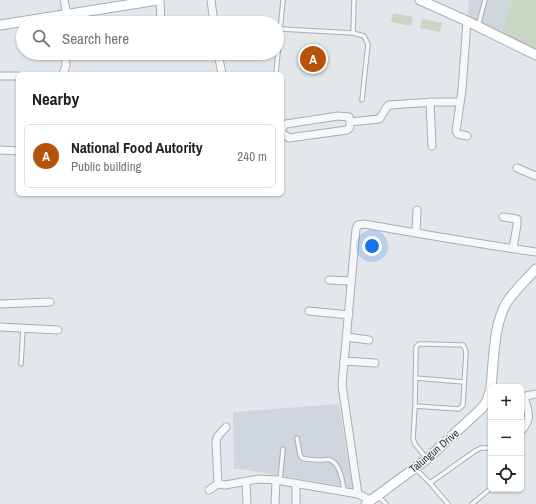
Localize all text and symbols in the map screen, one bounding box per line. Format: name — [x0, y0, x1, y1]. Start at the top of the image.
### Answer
search box — [16, 16, 284, 60]
icon: search — [30, 27, 52, 49]
text: Search here — [62, 28, 129, 49]
pin: A — [300, 44, 326, 74]
text: Nearby — [32, 87, 79, 110]
text: National Food Autority — [71, 137, 203, 158]
text: A — [42, 148, 50, 165]
text: 240 m — [237, 148, 267, 165]
text: Public building — [71, 158, 142, 175]
your location — [362, 236, 382, 256]
map controls — [488, 384, 524, 492]
button: + — [488, 384, 524, 420]
button: − — [488, 420, 524, 456]
street label: Talungun Drive — [406, 426, 462, 476]
button: locate — [488, 456, 524, 492]

